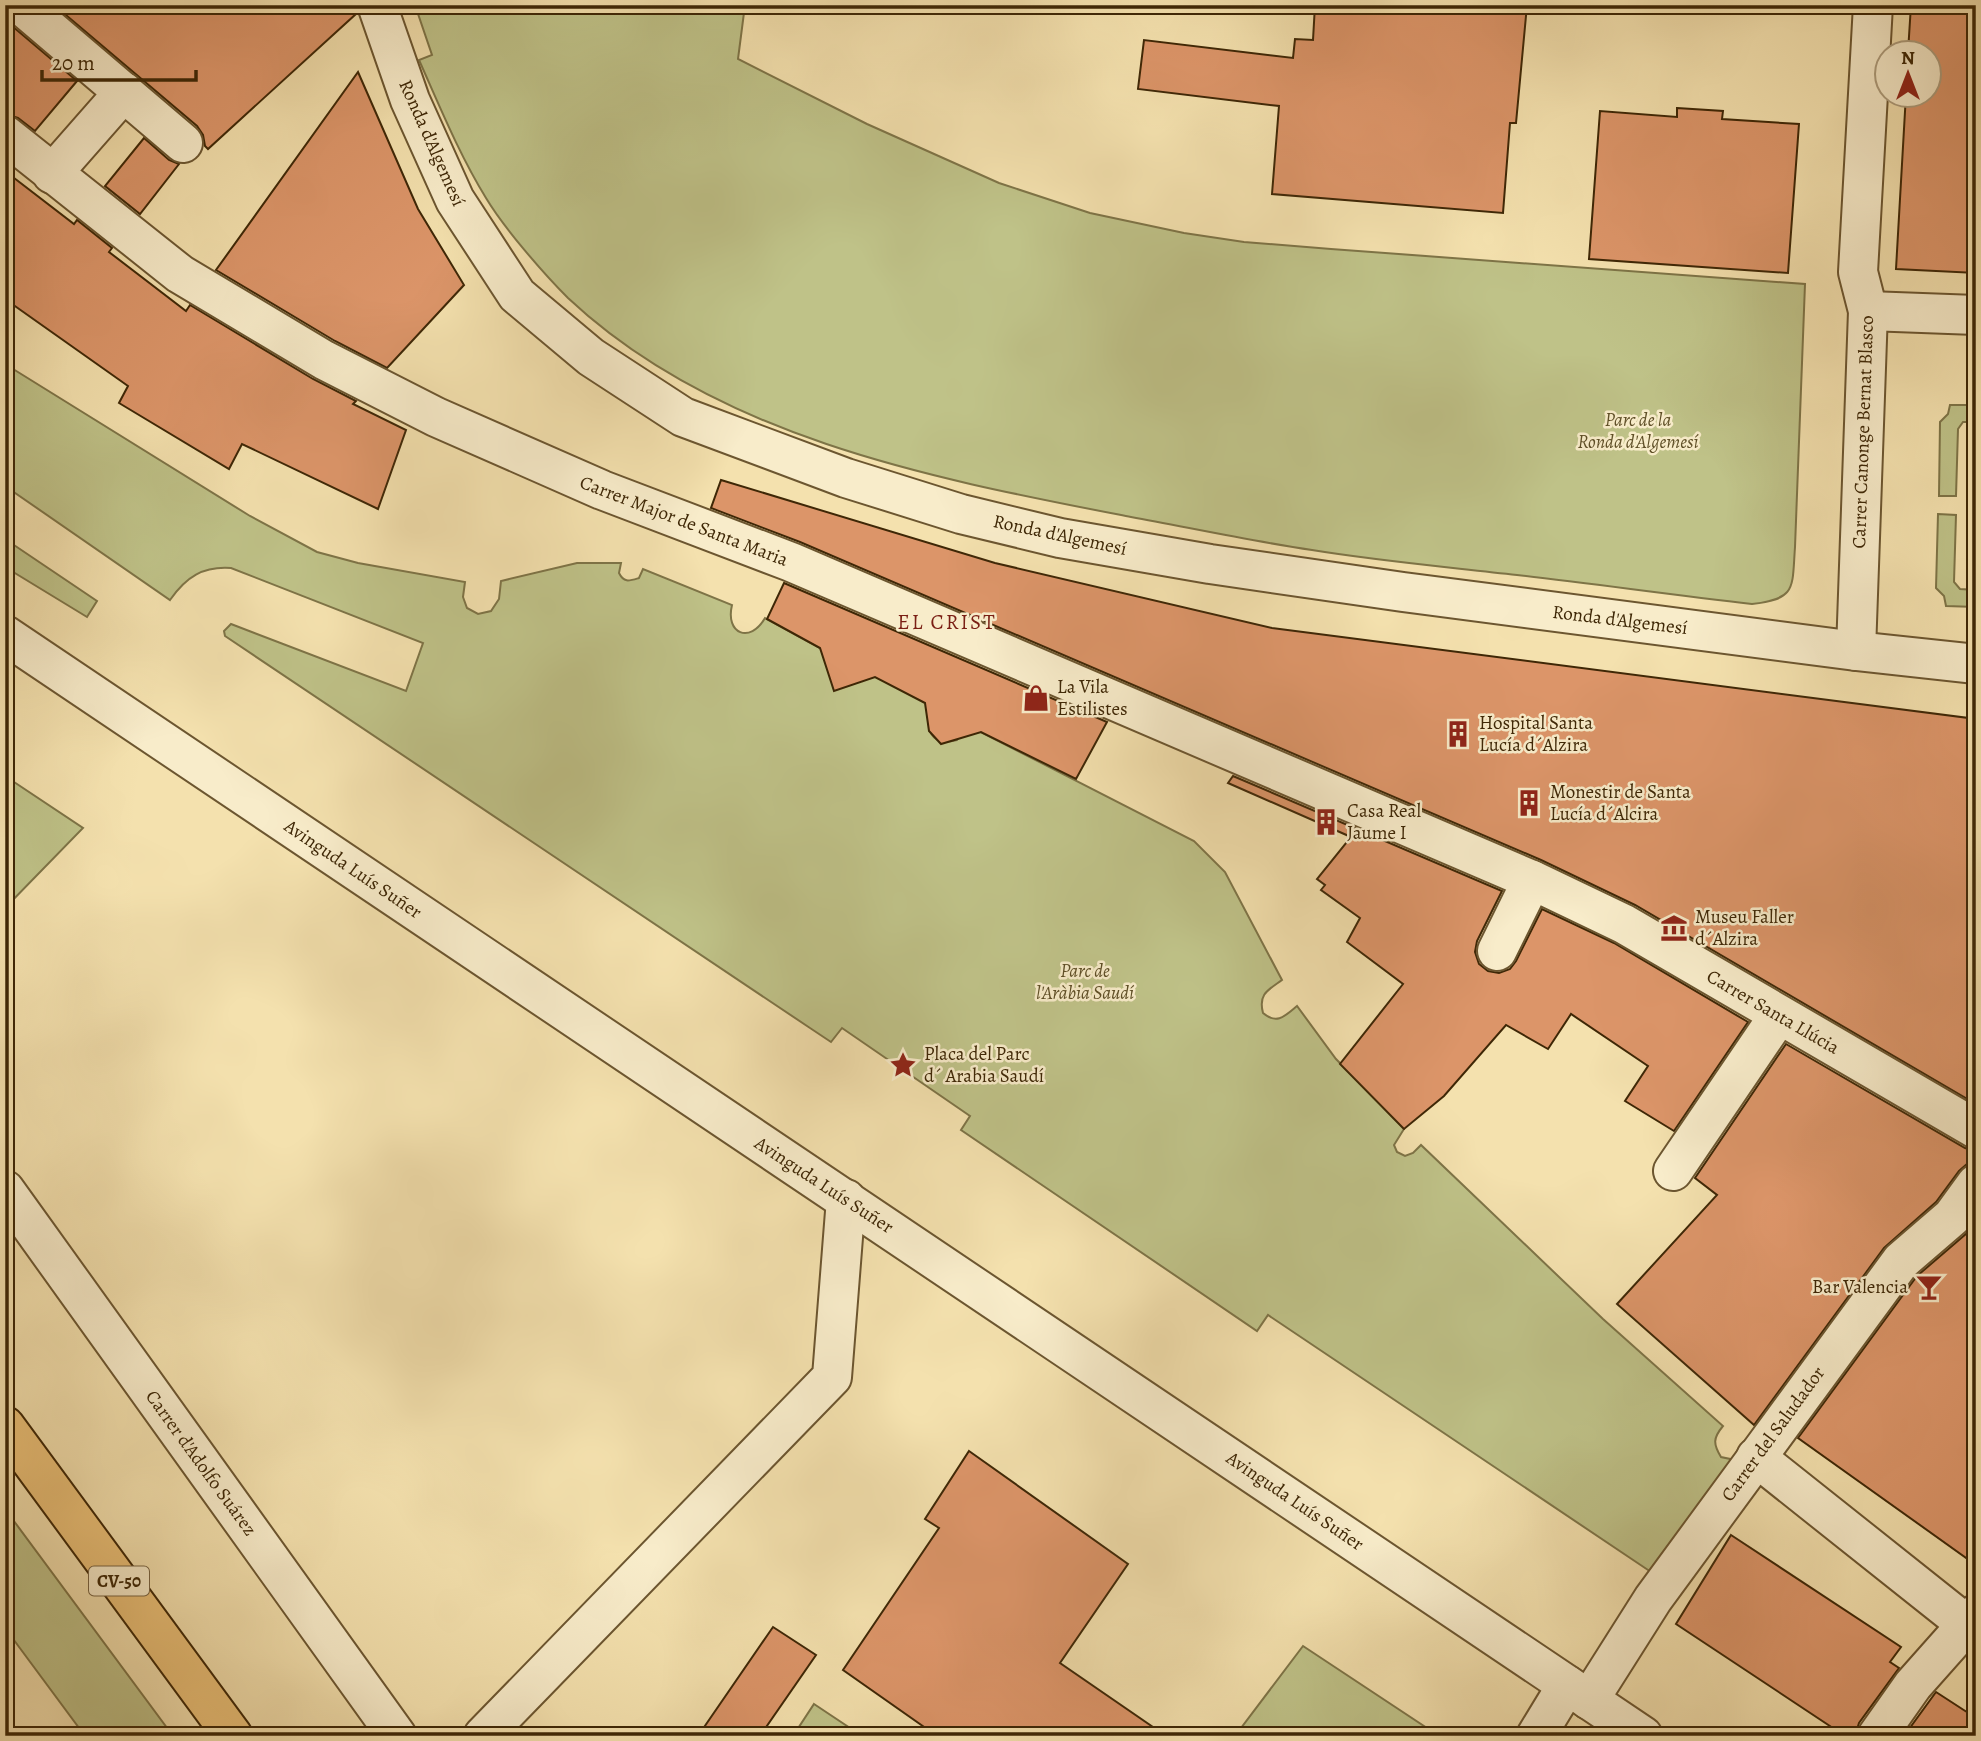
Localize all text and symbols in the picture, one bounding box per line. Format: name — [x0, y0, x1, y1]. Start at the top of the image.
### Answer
scale bar — [42, 38, 196, 82]
north arrow — [1872, 38, 1942, 108]
text: N — [1901, 45, 1915, 71]
text: 20 m — [52, 49, 95, 77]
street label: Ronda d'Algemesí — [392, 76, 472, 210]
street label: Carrer Canonge Bernat Blasco — [1846, 315, 1880, 549]
park label: Parc de la Ronda d'Algemesí — [1577, 407, 1700, 455]
street label: Carrer Major de Santa Maria — [576, 469, 792, 573]
street label: Ronda d'Algemesí — [991, 508, 1129, 562]
street label: Ronda d'Algemesí — [1551, 599, 1689, 641]
district label: EL CRIST — [897, 608, 997, 636]
place label: La Vila Estilistes — [1057, 674, 1128, 722]
shop icon: La Vila Estilistes — [1021, 683, 1051, 713]
place label: Hospital Santa Lucía d´Alzira — [1479, 710, 1593, 758]
building icon: Hospital Santa Lucía d´Alzira — [1443, 719, 1473, 749]
place label: Monestir de Santa Lucía d´Alcira — [1550, 779, 1691, 827]
building icon: Monestir de Santa Lucía d´Alcira — [1514, 788, 1544, 818]
place label: Casa Real Jaume I — [1347, 798, 1421, 846]
building icon: Casa Real Jaume I — [1311, 807, 1341, 837]
street label: Avinguda Luís Suñer — [278, 813, 427, 925]
place label: Museu Faller d´Alzira — [1695, 904, 1794, 952]
museum icon: Museu Faller d´Alzira — [1659, 913, 1689, 943]
park label: Parc de l'Aràbia Saudí — [1036, 958, 1135, 1006]
street label: Carrer Santa Llúcia — [1702, 963, 1844, 1061]
place label: Placa del Parc d´ Arabia Saudí — [924, 1041, 1044, 1089]
place icon: Placa del Parc d´ Arabia Saudí — [888, 1050, 918, 1080]
street label: Avinguda Luís Suñer — [749, 1130, 899, 1240]
bar icon: Bar Valencia — [1914, 1272, 1944, 1302]
place label: Bar Valencia — [1812, 1274, 1908, 1300]
street label: Carrer del Saludador — [1715, 1361, 1831, 1507]
street label: Carrer d'Adolfo Suárez — [139, 1385, 263, 1541]
street label: Avinguda Luís Suñer — [1220, 1445, 1369, 1557]
road number: CV-50 — [89, 1566, 149, 1596]

